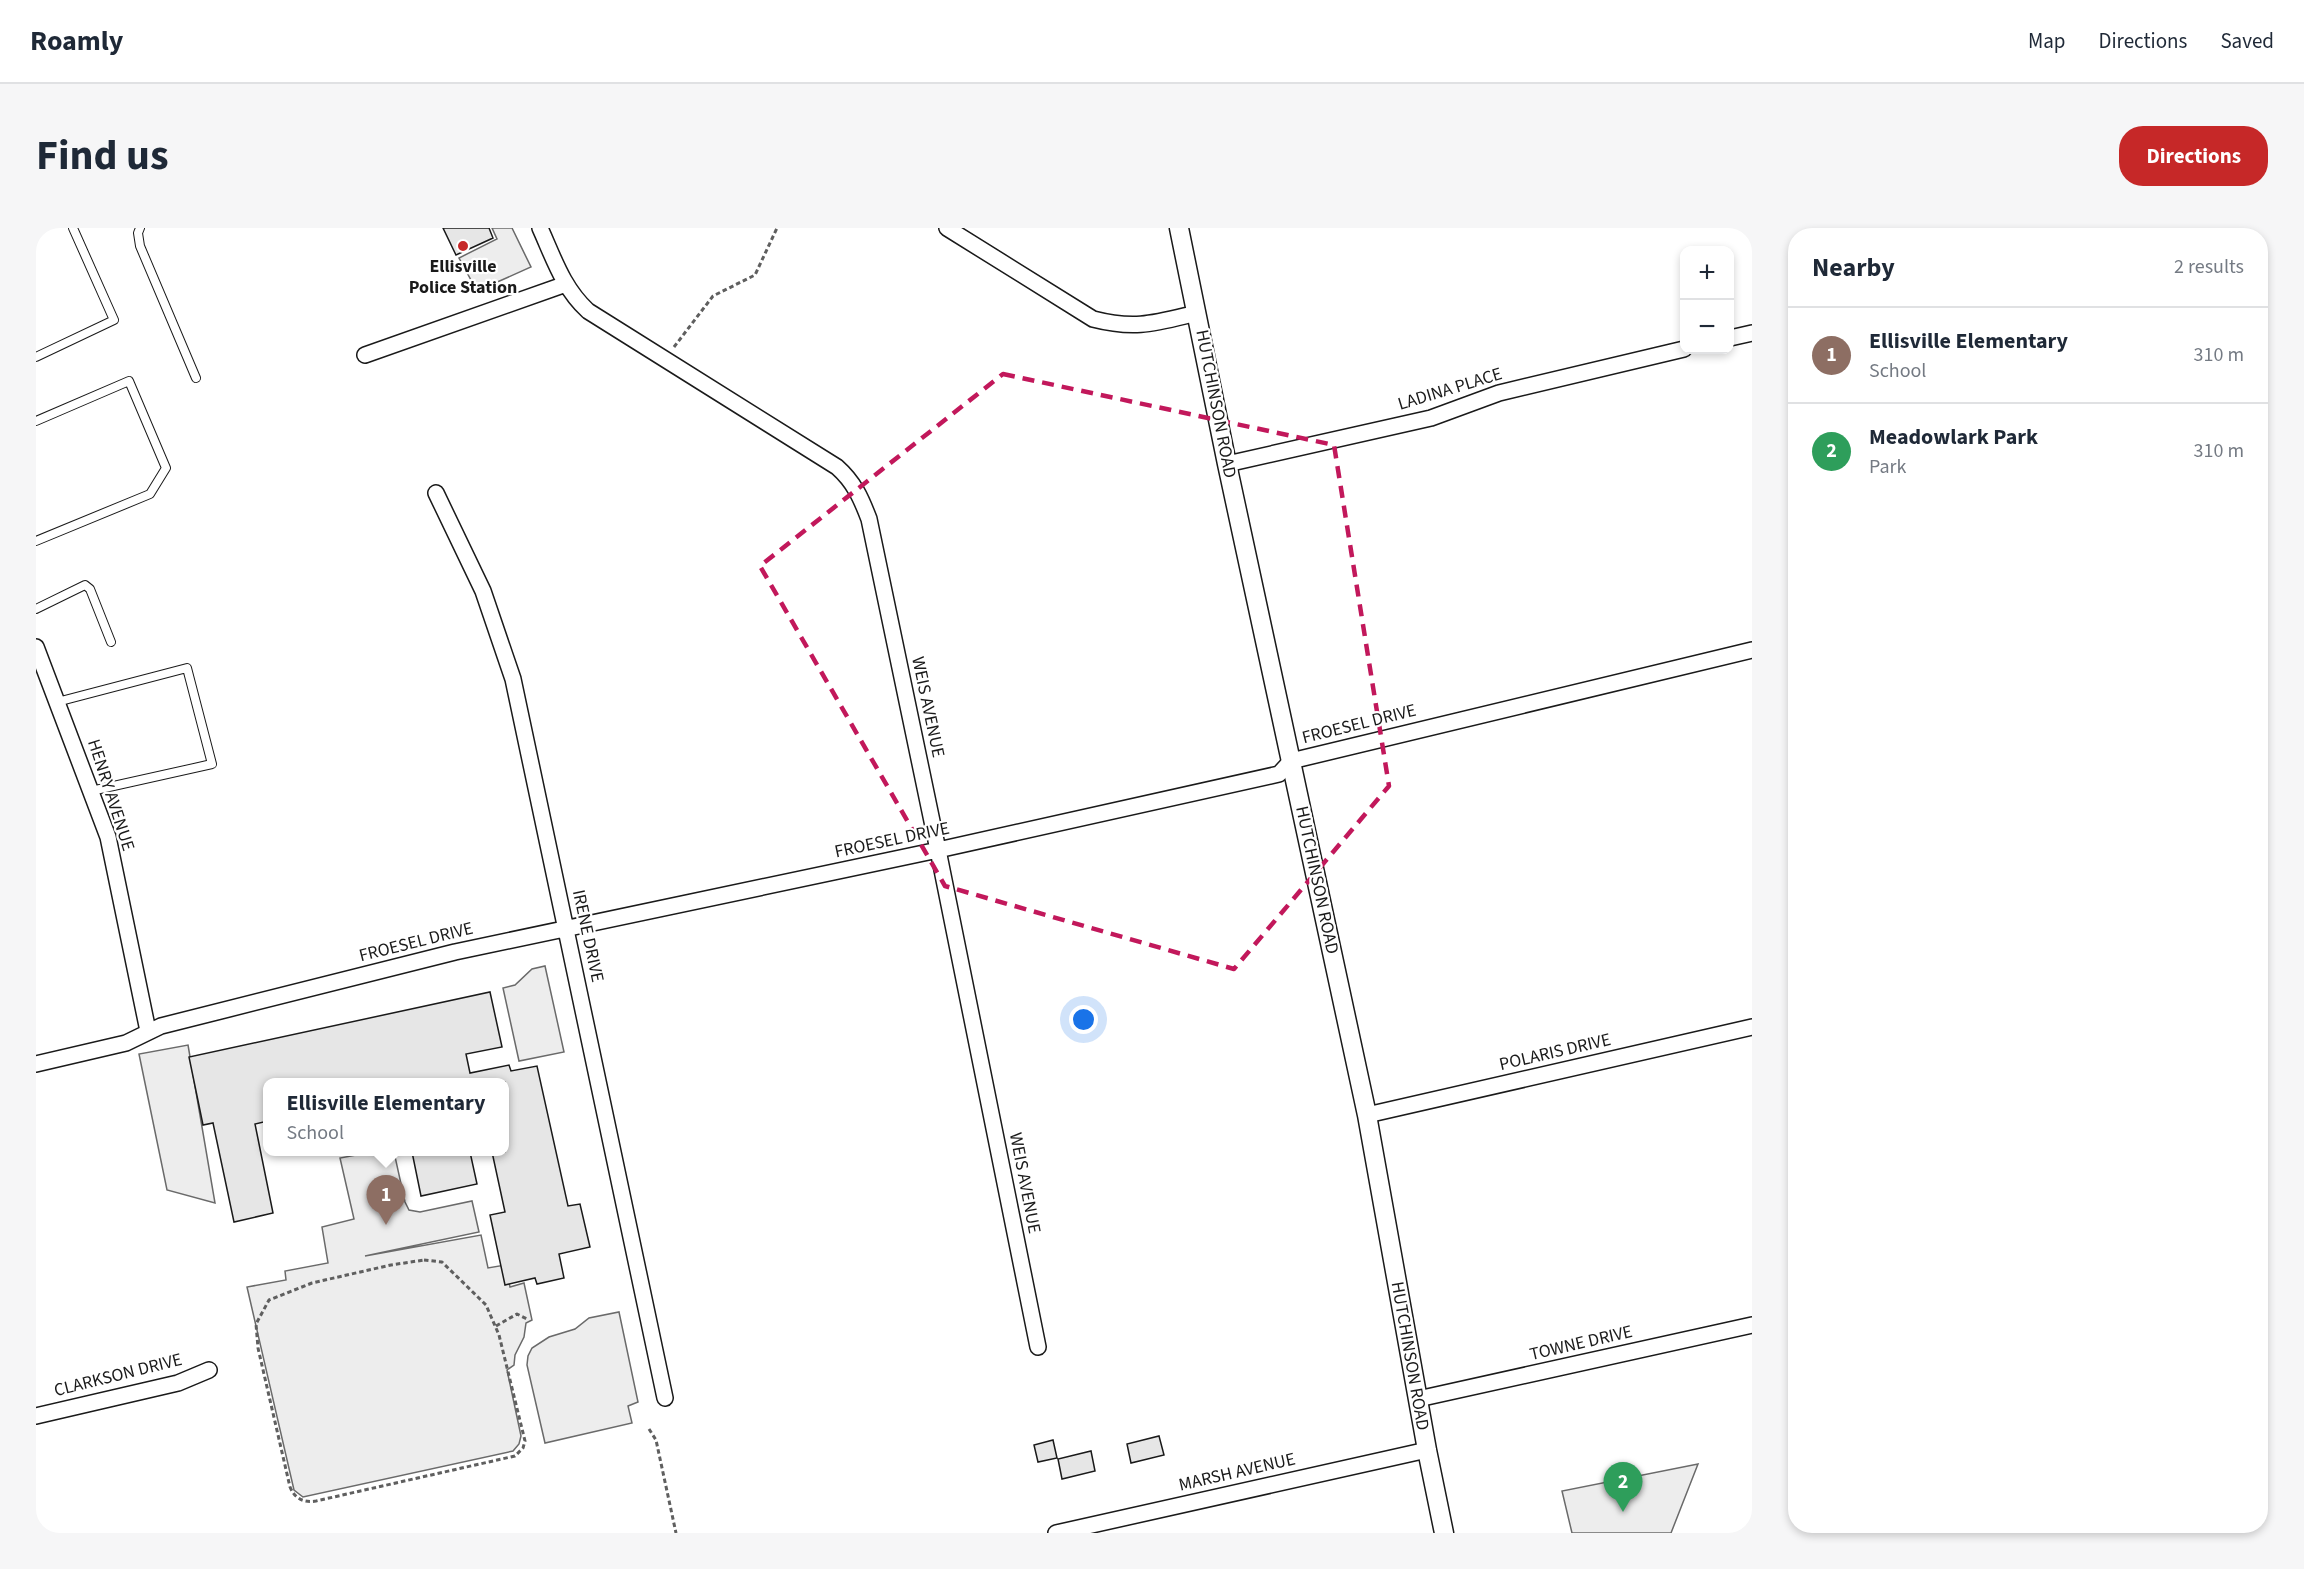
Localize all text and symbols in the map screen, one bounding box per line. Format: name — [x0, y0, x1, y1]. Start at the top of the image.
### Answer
text: Roamly — [30, 21, 123, 61]
text: Map — [2028, 26, 2066, 56]
text: Directions — [2099, 26, 2187, 56]
text: Saved — [2220, 26, 2274, 56]
text: Find us — [36, 126, 169, 186]
button: Directions — [2119, 126, 2268, 186]
marker: Ellisville Police Station — [456, 239, 470, 253]
map controls — [1680, 246, 1734, 354]
button: + — [1680, 246, 1734, 300]
text: Nearby — [1812, 249, 1895, 286]
text: 2 results — [2174, 253, 2244, 281]
place label: Ellisville Police Station — [409, 254, 517, 300]
button: − — [1680, 300, 1734, 354]
text: Ellisville Elementary — [1869, 325, 2068, 357]
street label: HUTCHINSON ROAD — [1189, 328, 1243, 480]
text: 1 — [1826, 341, 1837, 369]
text: 310 m — [2194, 341, 2244, 369]
text: School — [1869, 357, 1926, 385]
street label: LADINA PLACE — [1395, 361, 1505, 417]
text: Meadowlark Park — [1869, 421, 2038, 453]
text: 2 — [1826, 437, 1837, 465]
text: 310 m — [2194, 437, 2244, 465]
text: Park — [1869, 453, 1906, 481]
street label: WEIS AVENUE — [905, 654, 951, 760]
street label: FROESEL DRIVE — [1299, 698, 1419, 750]
street label: HENRY AVENUE — [81, 736, 141, 854]
street label: HUTCHINSON ROAD — [1289, 804, 1345, 956]
street label: FROESEL DRIVE — [832, 816, 952, 864]
street label: IRENE DRIVE — [566, 887, 610, 985]
street label: FROESEL DRIVE — [356, 916, 476, 968]
your location — [1069, 1005, 1098, 1034]
street label: POLARIS DRIVE — [1497, 1027, 1613, 1077]
popup — [263, 1078, 509, 1156]
text: Ellisville Elementary — [287, 1087, 485, 1119]
text: School — [287, 1119, 344, 1147]
street label: WEIS AVENUE — [1003, 1130, 1047, 1236]
pin: 1 — [366, 1176, 406, 1225]
street label: HUTCHINSON ROAD — [1385, 1280, 1435, 1432]
street label: TOWNE DRIVE — [1527, 1319, 1635, 1367]
street label: CLARKSON DRIVE — [51, 1347, 185, 1403]
street label: MARSH AVENUE — [1176, 1446, 1298, 1498]
pin: 2 — [1604, 1462, 1642, 1512]

